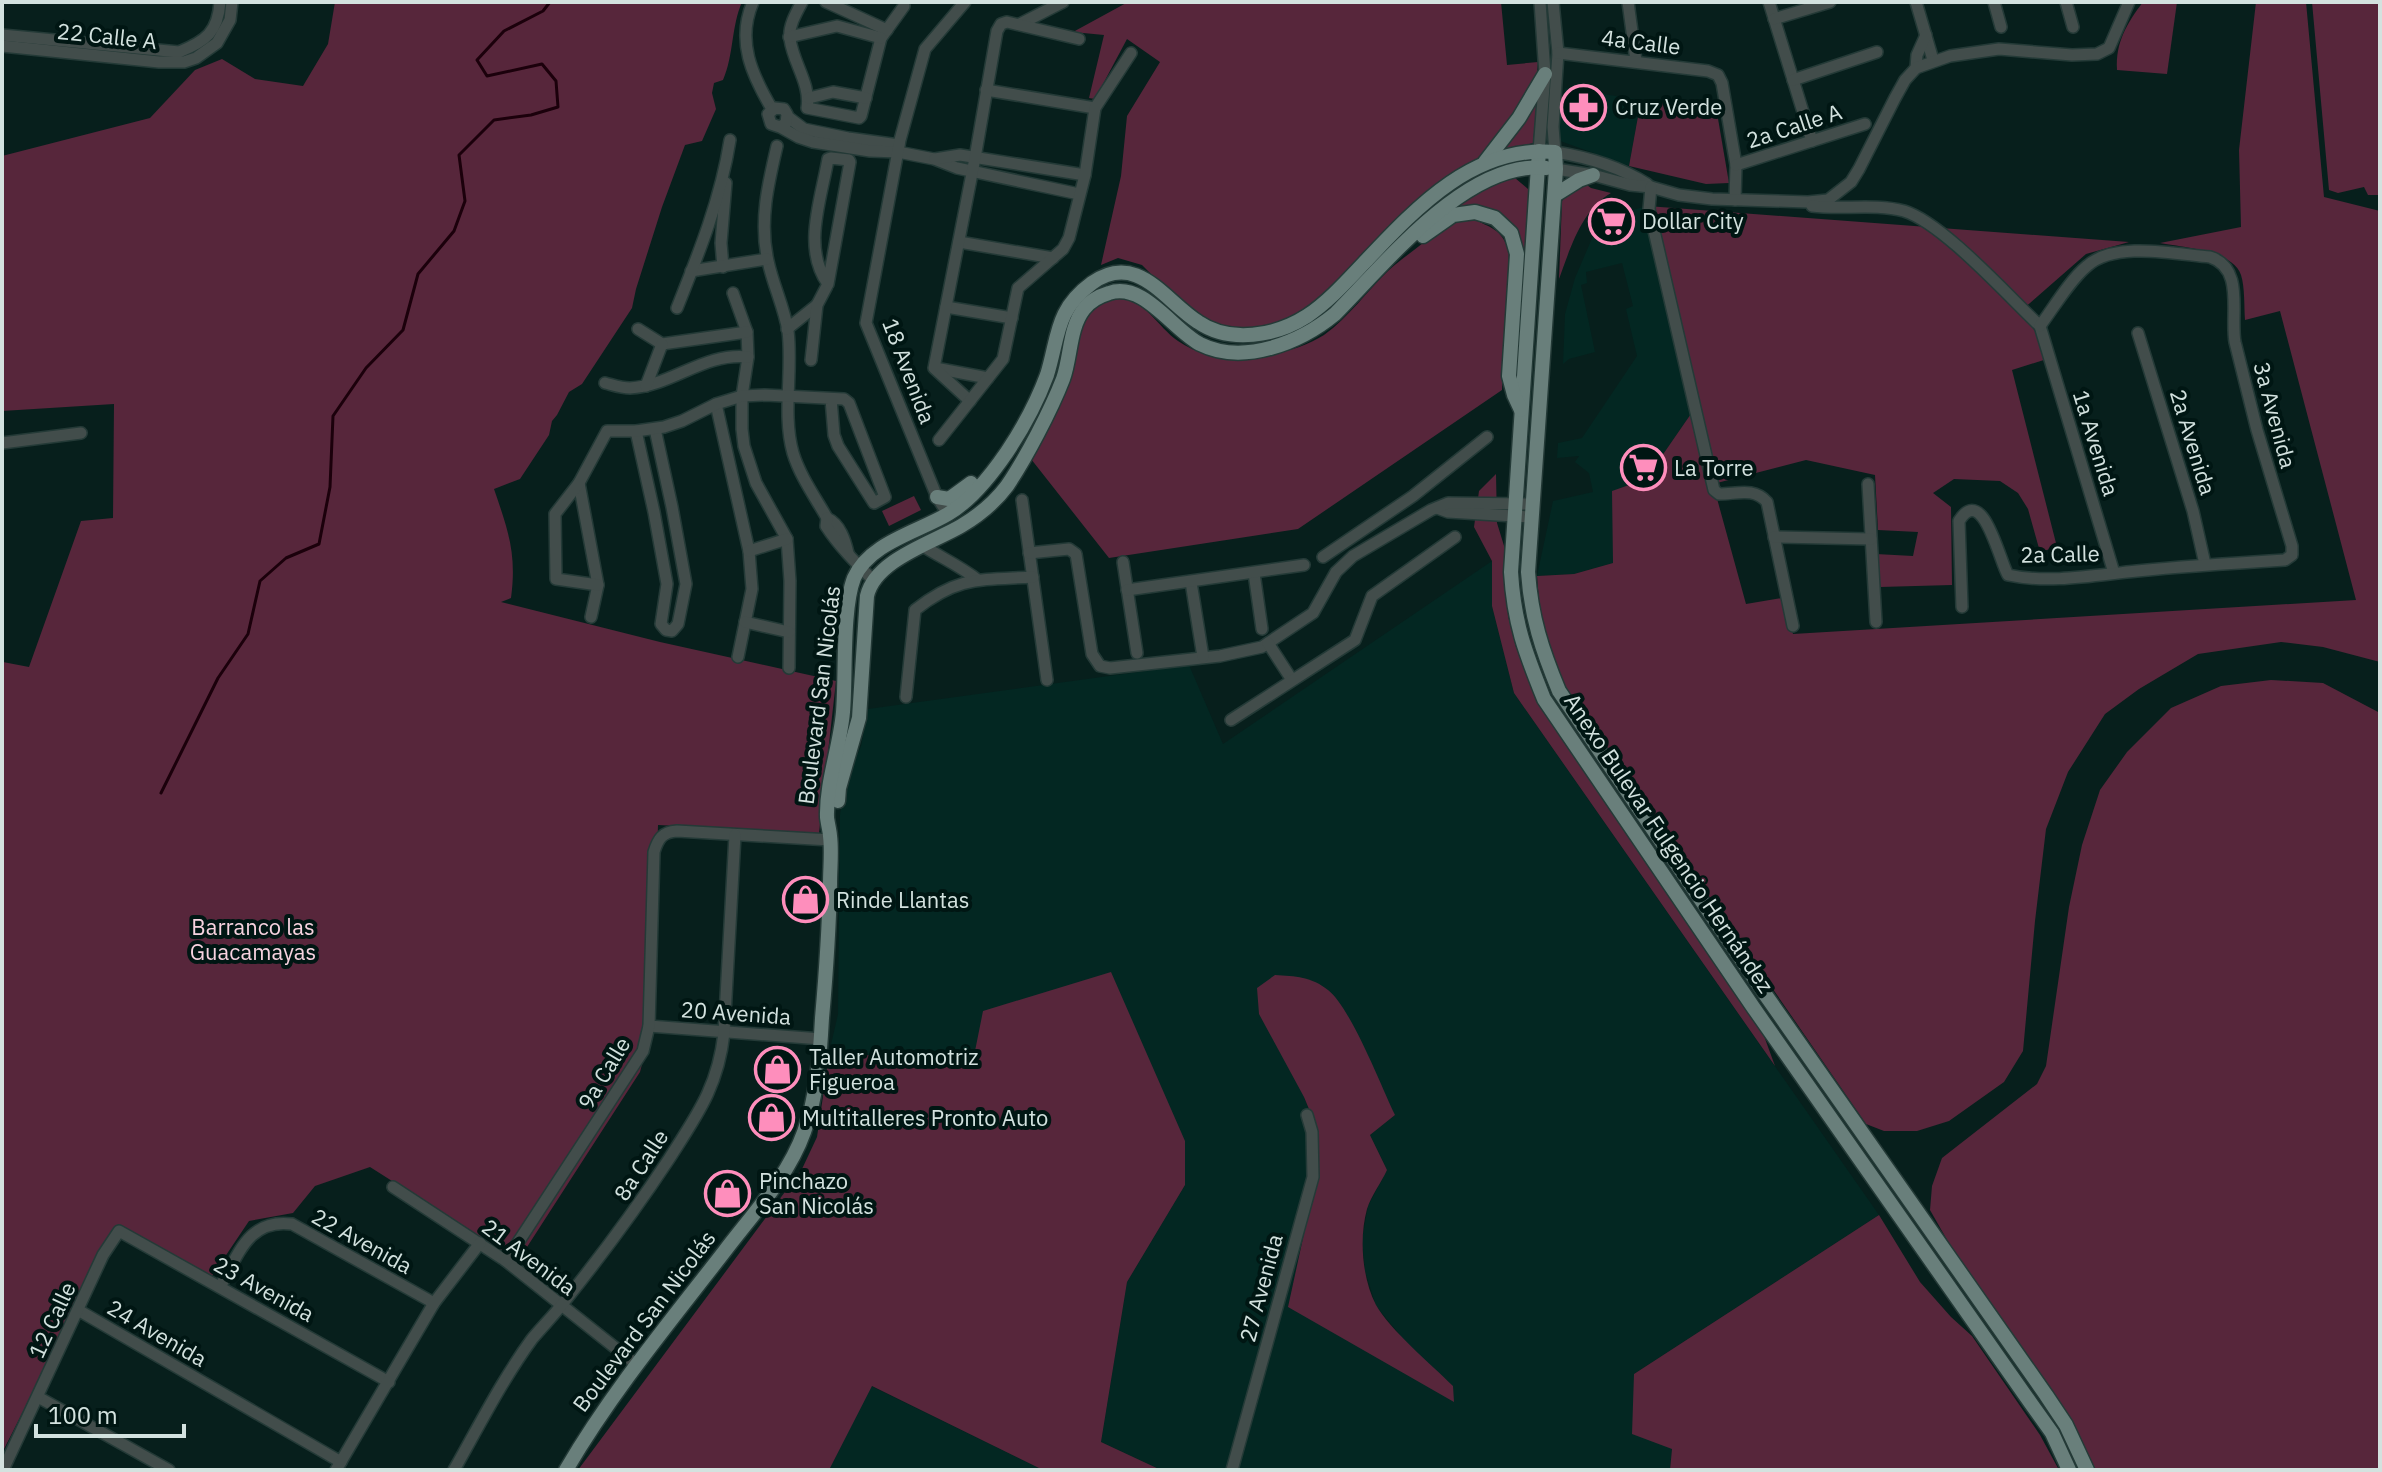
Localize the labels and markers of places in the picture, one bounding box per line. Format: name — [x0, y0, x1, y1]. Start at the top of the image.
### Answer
pharmacy icon: Cruz Verde — [1560, 83, 1608, 131]
place label: Cruz Verde — [1615, 92, 1722, 121]
supermarket icon: Dollar City — [1587, 197, 1635, 245]
place label: Dollar City — [1642, 206, 1744, 235]
supermarket icon: La Torre — [1619, 444, 1667, 492]
place label: La Torre — [1674, 453, 1754, 482]
shop icon: Rinde Llantas — [781, 876, 829, 924]
place label: Rinde Llantas — [836, 885, 970, 914]
place label: Taller Automotriz Figueroa — [809, 1042, 979, 1096]
shop icon: Taller Automotriz Figueroa — [754, 1046, 802, 1094]
shop icon: Multitalleres Pronto Auto — [747, 1094, 795, 1142]
place label: Multitalleres Pronto Auto — [802, 1103, 1048, 1132]
place label: Pinchazo San Nicolás — [759, 1166, 874, 1220]
shop icon: Pinchazo San Nicolás — [704, 1170, 752, 1218]

